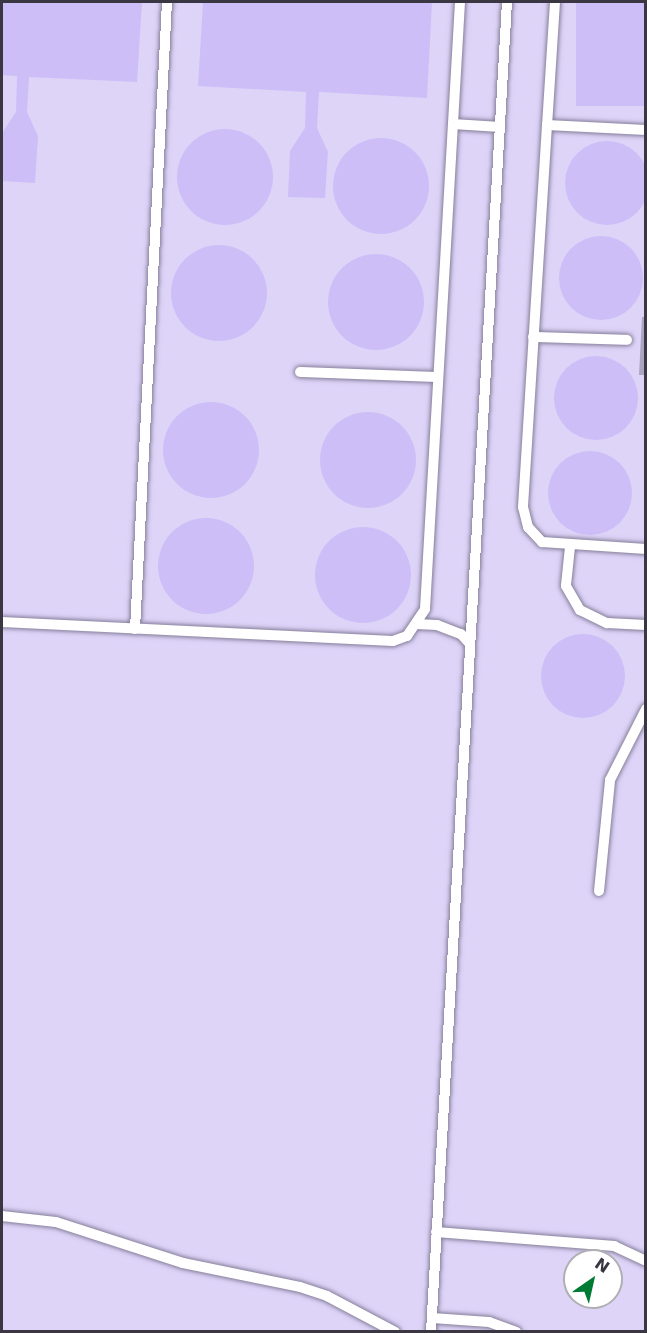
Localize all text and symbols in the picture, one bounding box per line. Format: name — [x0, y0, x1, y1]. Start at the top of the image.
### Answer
north arrow — [563, 1249, 623, 1309]
text: N — [591, 1254, 613, 1277]

